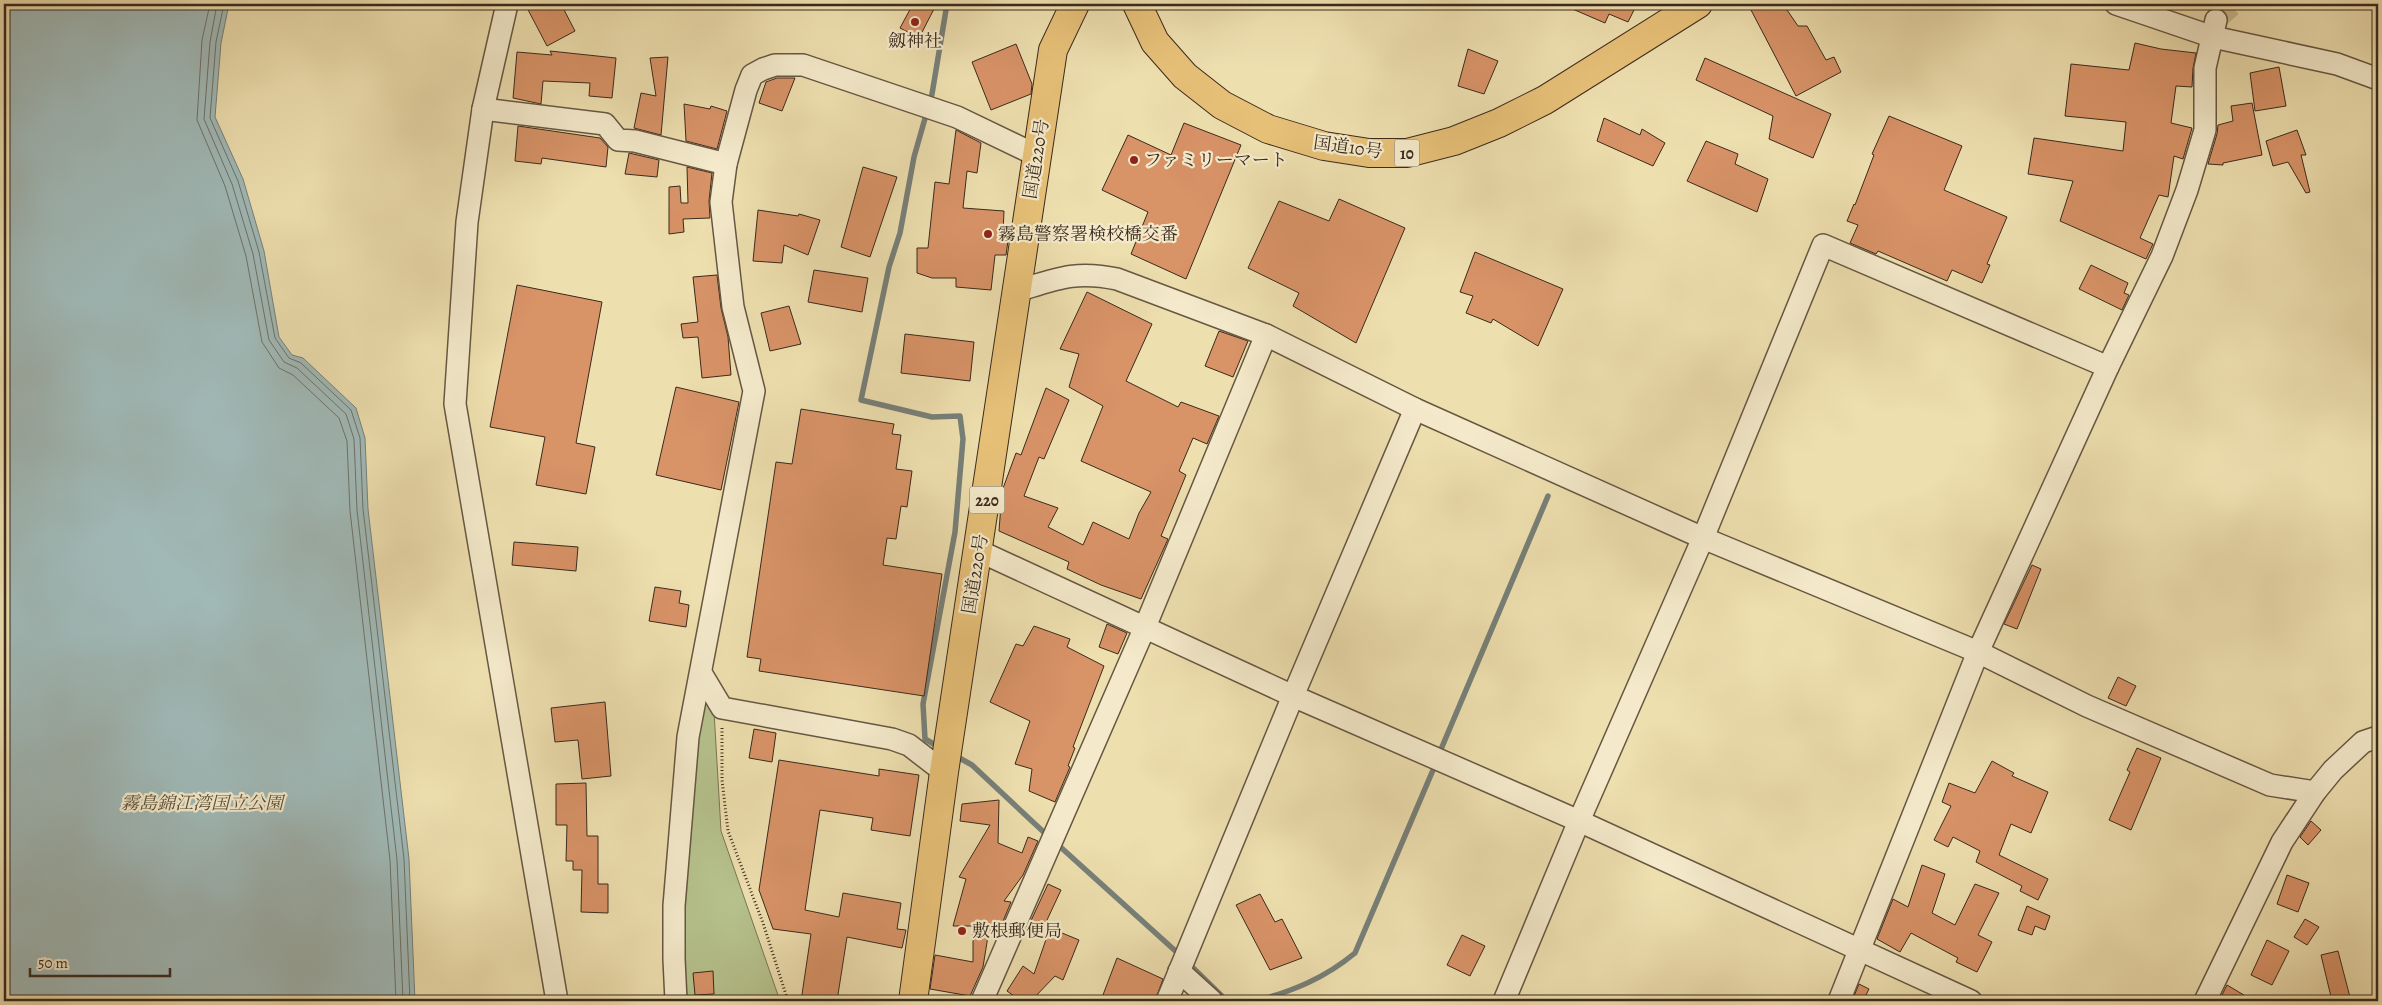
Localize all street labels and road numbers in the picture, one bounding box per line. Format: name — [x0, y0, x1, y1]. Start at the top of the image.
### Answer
street label: 国道220号 — [1018, 117, 1054, 201]
street label: 国道10号 — [1312, 130, 1384, 164]
road number: 10 — [1394, 140, 1420, 167]
road number: 220 — [970, 486, 1004, 514]
street label: 国道220号 — [957, 532, 993, 616]

